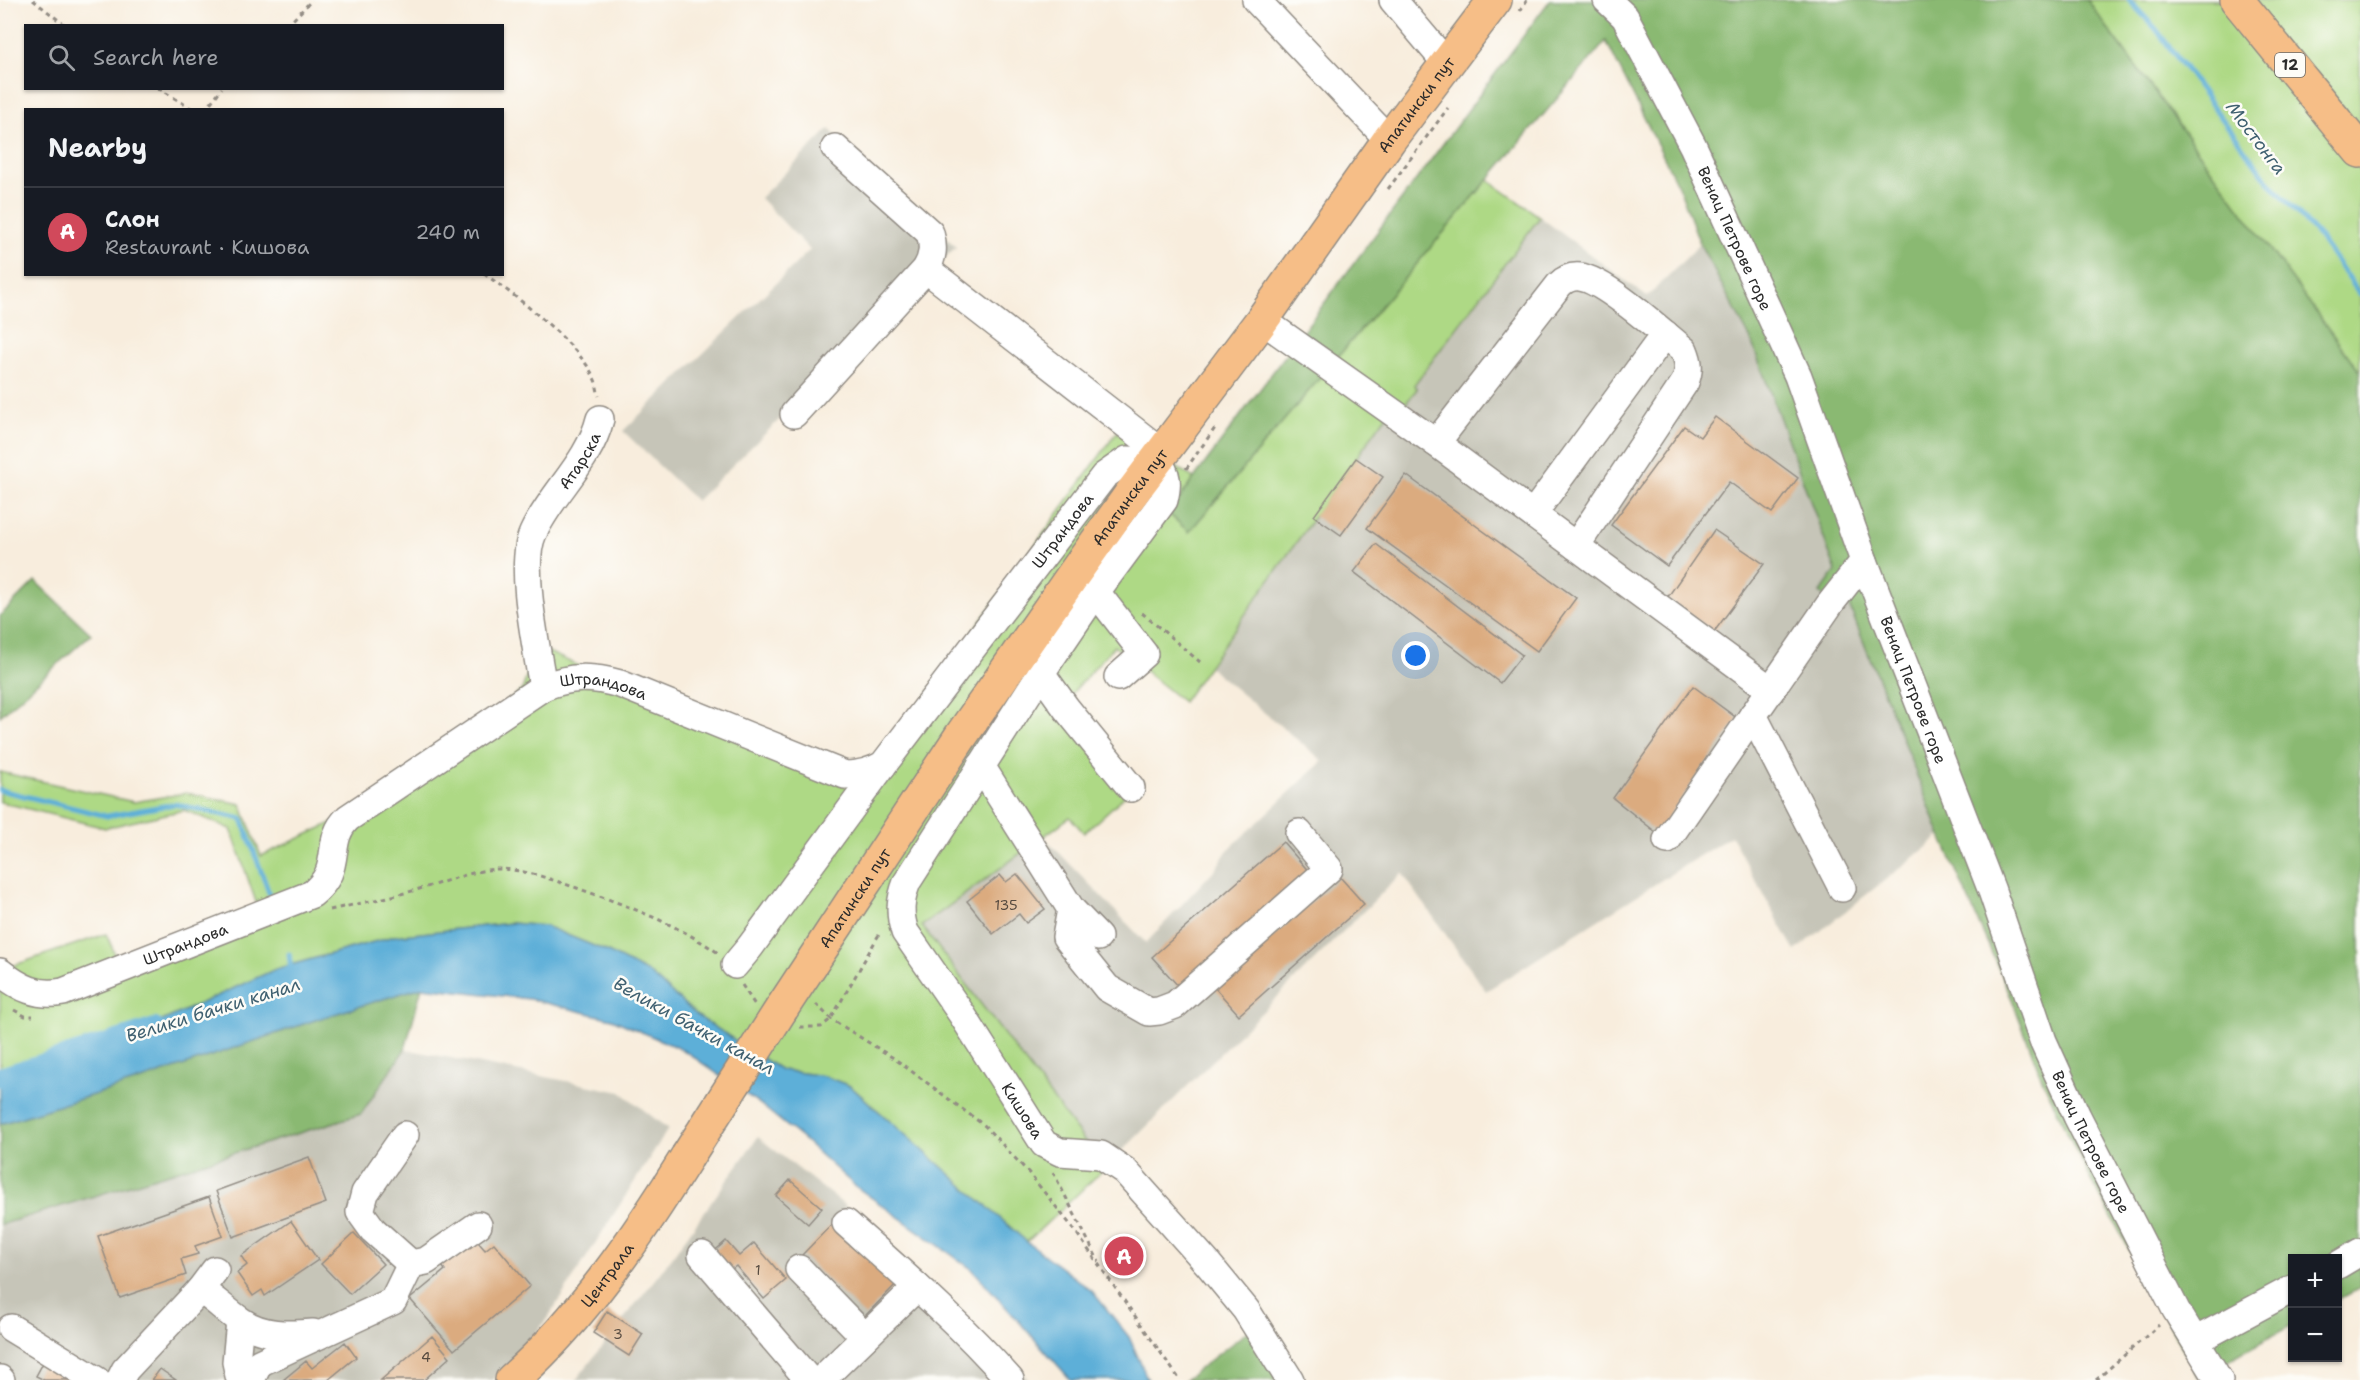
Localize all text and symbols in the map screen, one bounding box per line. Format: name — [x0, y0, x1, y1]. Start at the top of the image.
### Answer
search box — [24, 24, 504, 90]
icon: search — [45, 41, 78, 74]
text: Search here — [93, 43, 219, 72]
street label: Апатински пут — [1373, 52, 1460, 157]
road number: 12 — [2275, 53, 2305, 77]
water label: Мостонга — [2221, 96, 2291, 180]
text: Nearby — [48, 130, 147, 165]
street label: Венац Петрове горе — [1693, 163, 1777, 314]
text: Слон — [105, 205, 160, 234]
text: A — [60, 219, 75, 245]
text: 240 m — [415, 219, 480, 245]
text: Restaurant · Кишова — [105, 234, 309, 260]
street label: Атарска — [554, 429, 606, 494]
street label: Апатински пут — [1087, 444, 1173, 550]
street label: Штрандова — [1027, 489, 1098, 573]
street label: Венац Петрове горе — [1875, 613, 1952, 767]
your location — [1401, 641, 1430, 670]
street label: Штрандова — [558, 668, 650, 705]
street label: Апатински пут — [814, 843, 896, 952]
house number: 135 — [994, 896, 1018, 914]
street label: Штрандова — [140, 918, 231, 971]
water label: Велики бачки канал — [123, 972, 303, 1048]
water label: Велики бачки канал — [609, 972, 779, 1080]
street label: Венац Петрове горе — [2047, 1068, 2135, 1217]
street label: Кишова — [997, 1079, 1048, 1143]
pin: A — [1104, 1234, 1144, 1278]
street label: Централа — [576, 1239, 639, 1312]
map controls — [2288, 1254, 2342, 1362]
button: + — [2288, 1254, 2342, 1308]
house number: 1 — [755, 1261, 761, 1279]
button: − — [2288, 1308, 2342, 1362]
house number: 3 — [613, 1325, 623, 1343]
house number: 4 — [421, 1348, 431, 1366]

